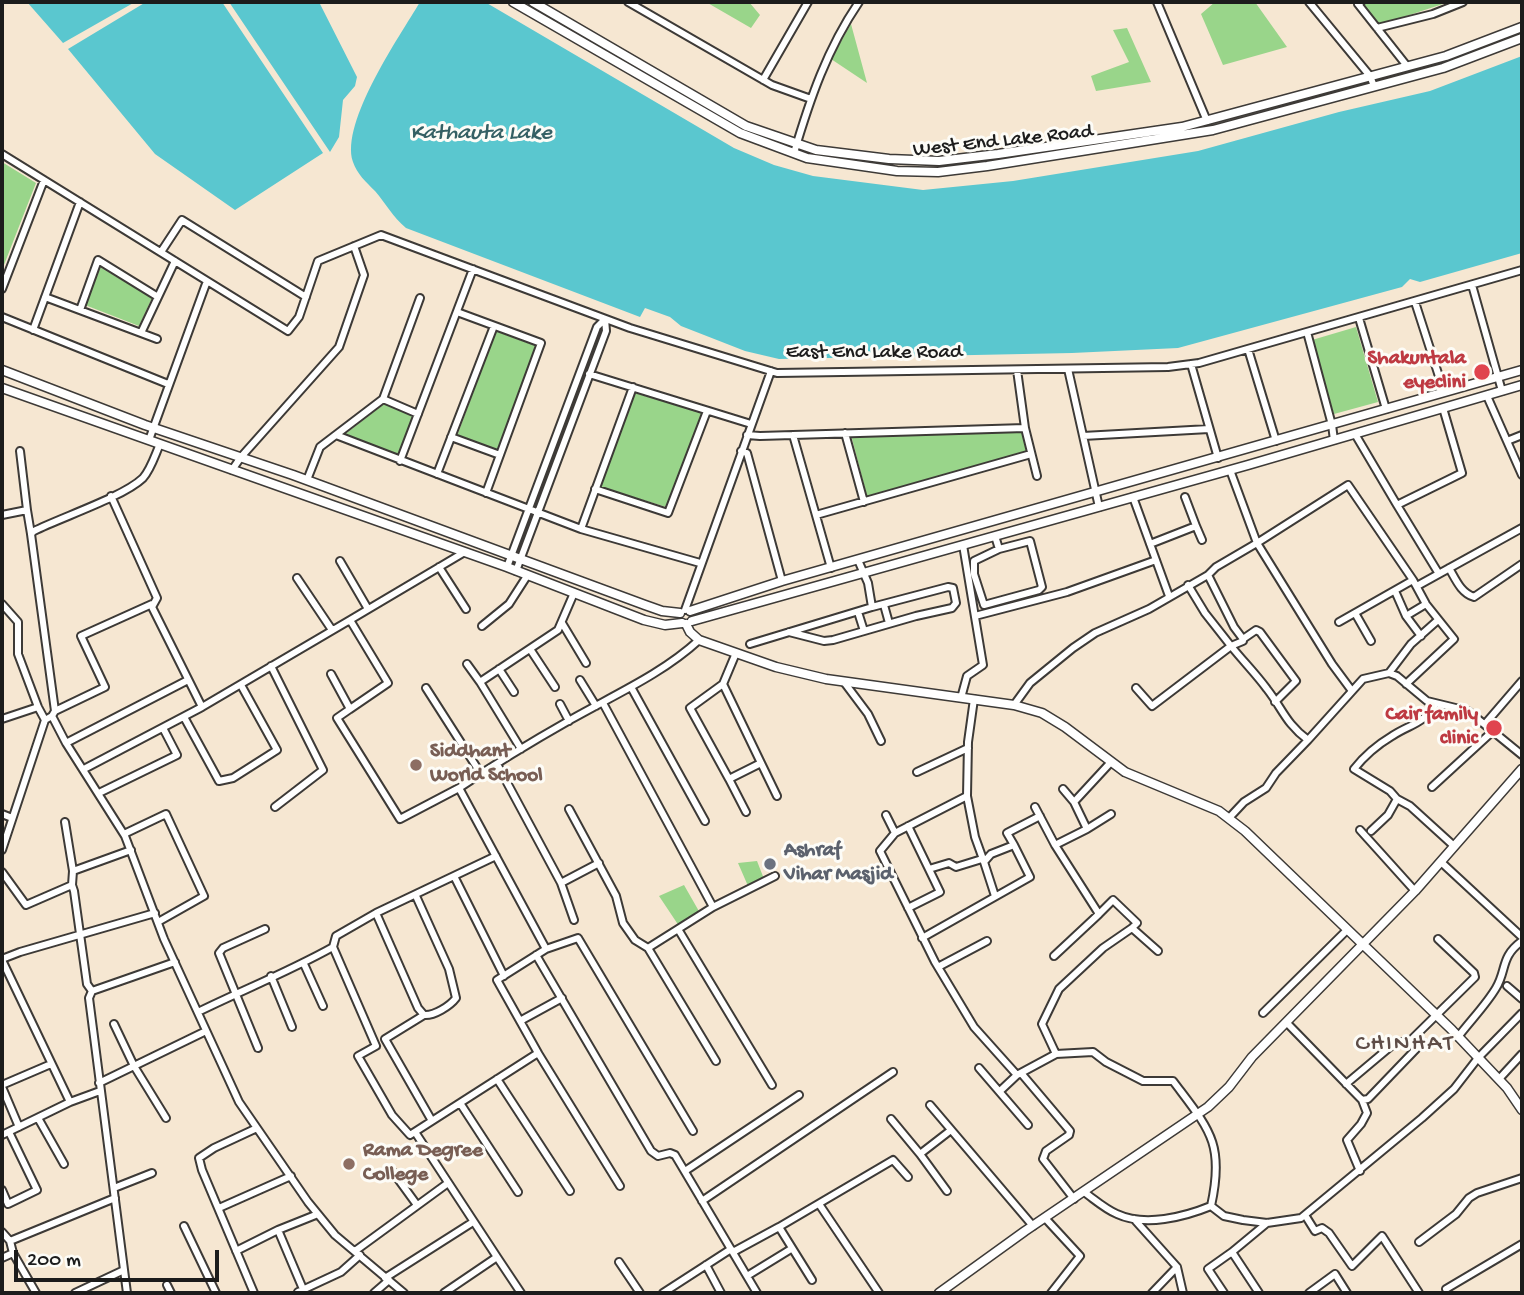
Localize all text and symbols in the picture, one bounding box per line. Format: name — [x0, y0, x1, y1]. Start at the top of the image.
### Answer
water label: Kathauta Lake — [410, 120, 552, 148]
street label: West End Lake Road — [912, 120, 1094, 164]
street label: East End Lake Road — [786, 341, 962, 367]
place label: Shakuntala eyeclini — [1368, 347, 1466, 397]
marker: Shakuntala eyeclini — [1472, 362, 1492, 382]
place label: Cair family clinic — [1385, 703, 1478, 753]
marker: Cair family clinic — [1484, 718, 1504, 738]
place label: Siddhant World School — [430, 740, 543, 790]
marker: Siddhant World School — [408, 757, 424, 773]
place label: Ashraf Vihar Masjid — [784, 839, 893, 889]
marker: Ashraf Vihar Masjid — [762, 856, 778, 872]
district label: CHINHAT — [1356, 1031, 1454, 1059]
place label: Rama Degree College — [363, 1139, 483, 1189]
marker: Rama Degree College — [341, 1156, 357, 1172]
scale bar — [18, 1236, 222, 1280]
text: 200 m — [27, 1249, 81, 1274]

